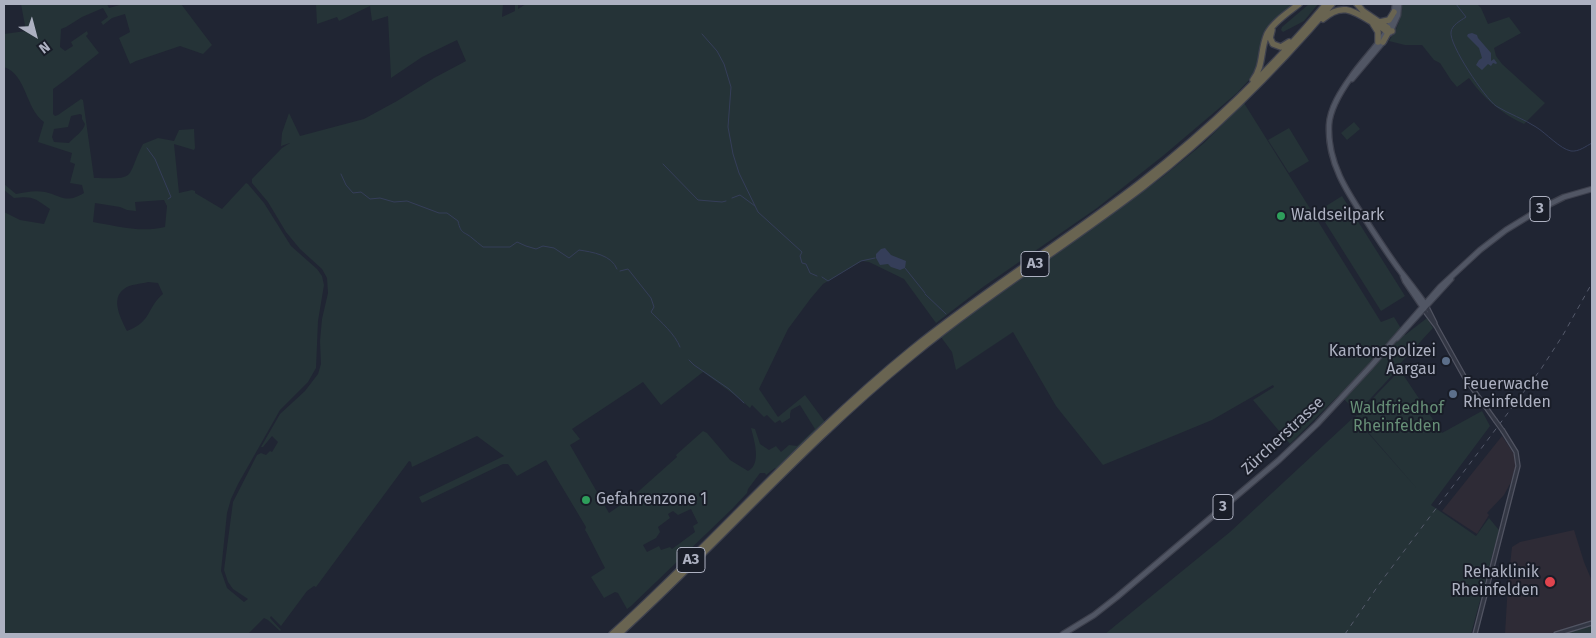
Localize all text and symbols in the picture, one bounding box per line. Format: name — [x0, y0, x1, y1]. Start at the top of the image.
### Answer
north arrow — [10, 10, 60, 60]
text: N — [36, 38, 53, 57]
road number: 3 — [1530, 196, 1550, 222]
place label: Waldseilpark — [1291, 206, 1384, 226]
marker: Waldseilpark — [1275, 210, 1287, 222]
road number: A3 — [1021, 252, 1049, 276]
place label: Kantonspolizei Aargau — [1329, 342, 1436, 380]
marker: Kantonspolizei Aargau — [1440, 355, 1452, 367]
place label: Feuerwache Rheinfelden — [1463, 375, 1551, 413]
marker: Feuerwache Rheinfelden — [1447, 388, 1459, 400]
street label: Zürcherstrasse — [1238, 393, 1328, 479]
park label: Waldfriedhof Rheinfelden — [1350, 399, 1444, 437]
place label: Gefahrenzone 1 — [596, 490, 707, 510]
marker: Gefahrenzone 1 — [580, 494, 592, 506]
road number: 3 — [1213, 494, 1233, 520]
road number: A3 — [677, 548, 705, 572]
place label: Rehaklinik Rheinfelden — [1451, 563, 1539, 601]
marker: Rehaklinik Rheinfelden — [1543, 575, 1557, 589]

